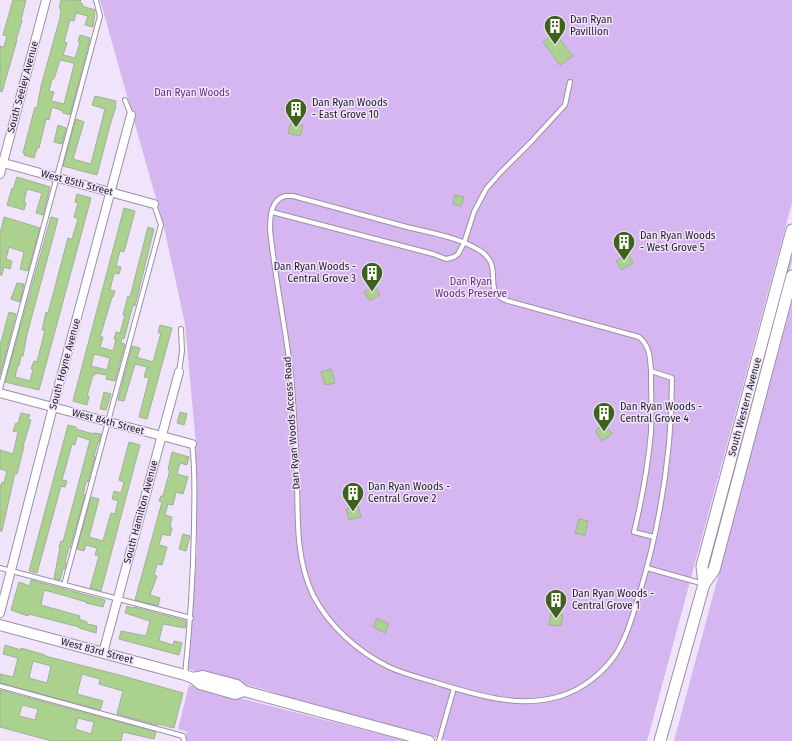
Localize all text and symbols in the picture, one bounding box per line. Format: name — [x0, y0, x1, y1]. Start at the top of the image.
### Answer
building icon: Dan Ryan Pavillion — [542, 13, 568, 46]
place label: Dan Ryan Pavillion — [570, 14, 612, 38]
street label: South Seeley Avenue — [5, 40, 41, 134]
park label: Dan Ryan Woods — [154, 87, 230, 99]
building icon: Dan Ryan Woods - East Grove 10 — [283, 96, 309, 129]
place label: Dan Ryan Woods - East Grove 10 — [312, 97, 388, 121]
street label: West 85th Street — [40, 168, 115, 199]
building icon: Dan Ryan Woods - West Grove 5 — [611, 229, 637, 262]
place label: Dan Ryan Woods - West Grove 5 — [640, 230, 716, 254]
building icon: Dan Ryan Woods - Central Grove 3 — [359, 260, 385, 293]
place label: Dan Ryan Woods - Central Grove 3 — [274, 261, 356, 285]
park label: Dan Ryan Woods Preserve — [435, 276, 507, 300]
street label: South Hoyne Avenue — [47, 317, 83, 411]
street label: Dan Ryan Woods Access Road — [281, 356, 303, 490]
street label: South Western Avenue — [726, 356, 764, 458]
building icon: Dan Ryan Woods - Central Grove 4 — [591, 400, 617, 433]
place label: Dan Ryan Woods - Central Grove 4 — [620, 401, 702, 425]
street label: West 84th Street — [70, 407, 146, 438]
street label: South Hamilton Avenue — [121, 459, 161, 565]
building icon: Dan Ryan Woods - Central Grove 2 — [340, 480, 366, 513]
place label: Dan Ryan Woods - Central Grove 2 — [368, 481, 450, 505]
building icon: Dan Ryan Woods - Central Grove 1 — [543, 587, 569, 620]
place label: Dan Ryan Woods - Central Grove 1 — [572, 588, 654, 612]
street label: West 83rd Street — [60, 636, 135, 667]

